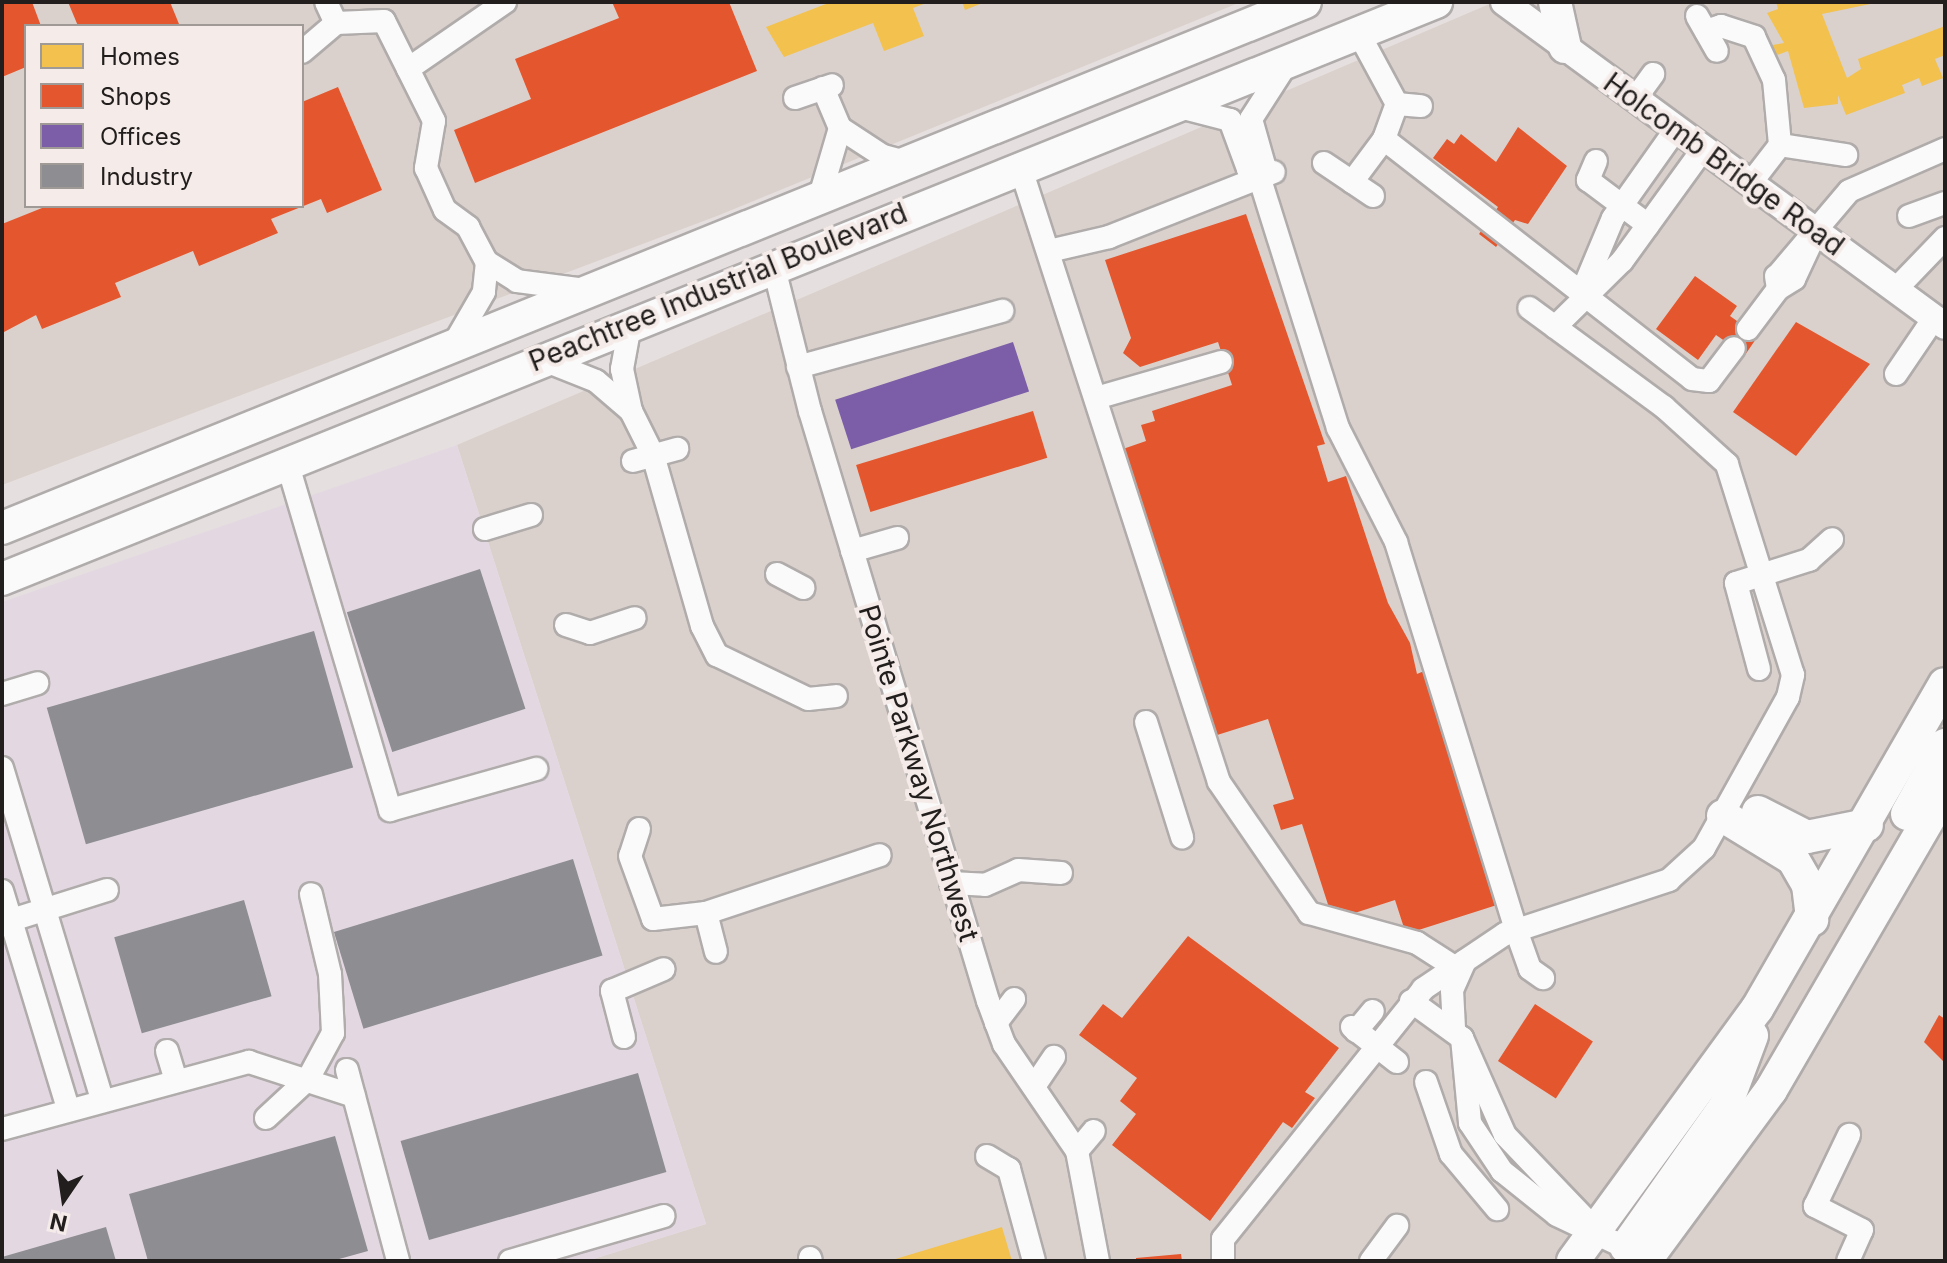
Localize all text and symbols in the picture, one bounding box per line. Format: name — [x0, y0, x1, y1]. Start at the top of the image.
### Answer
legend — [24, 24, 304, 208]
text: Homes — [100, 42, 180, 71]
street label: Holcomb Bridge Road — [1597, 66, 1851, 262]
text: Shops — [100, 82, 171, 111]
text: Offices — [100, 122, 181, 151]
text: Industry — [100, 162, 193, 191]
street label: Peachtree Industrial Boulevard — [524, 196, 912, 378]
street label: Pointe Parkway Northwest — [852, 601, 986, 945]
north arrow — [24, 1159, 104, 1239]
text: N — [48, 1208, 70, 1237]

